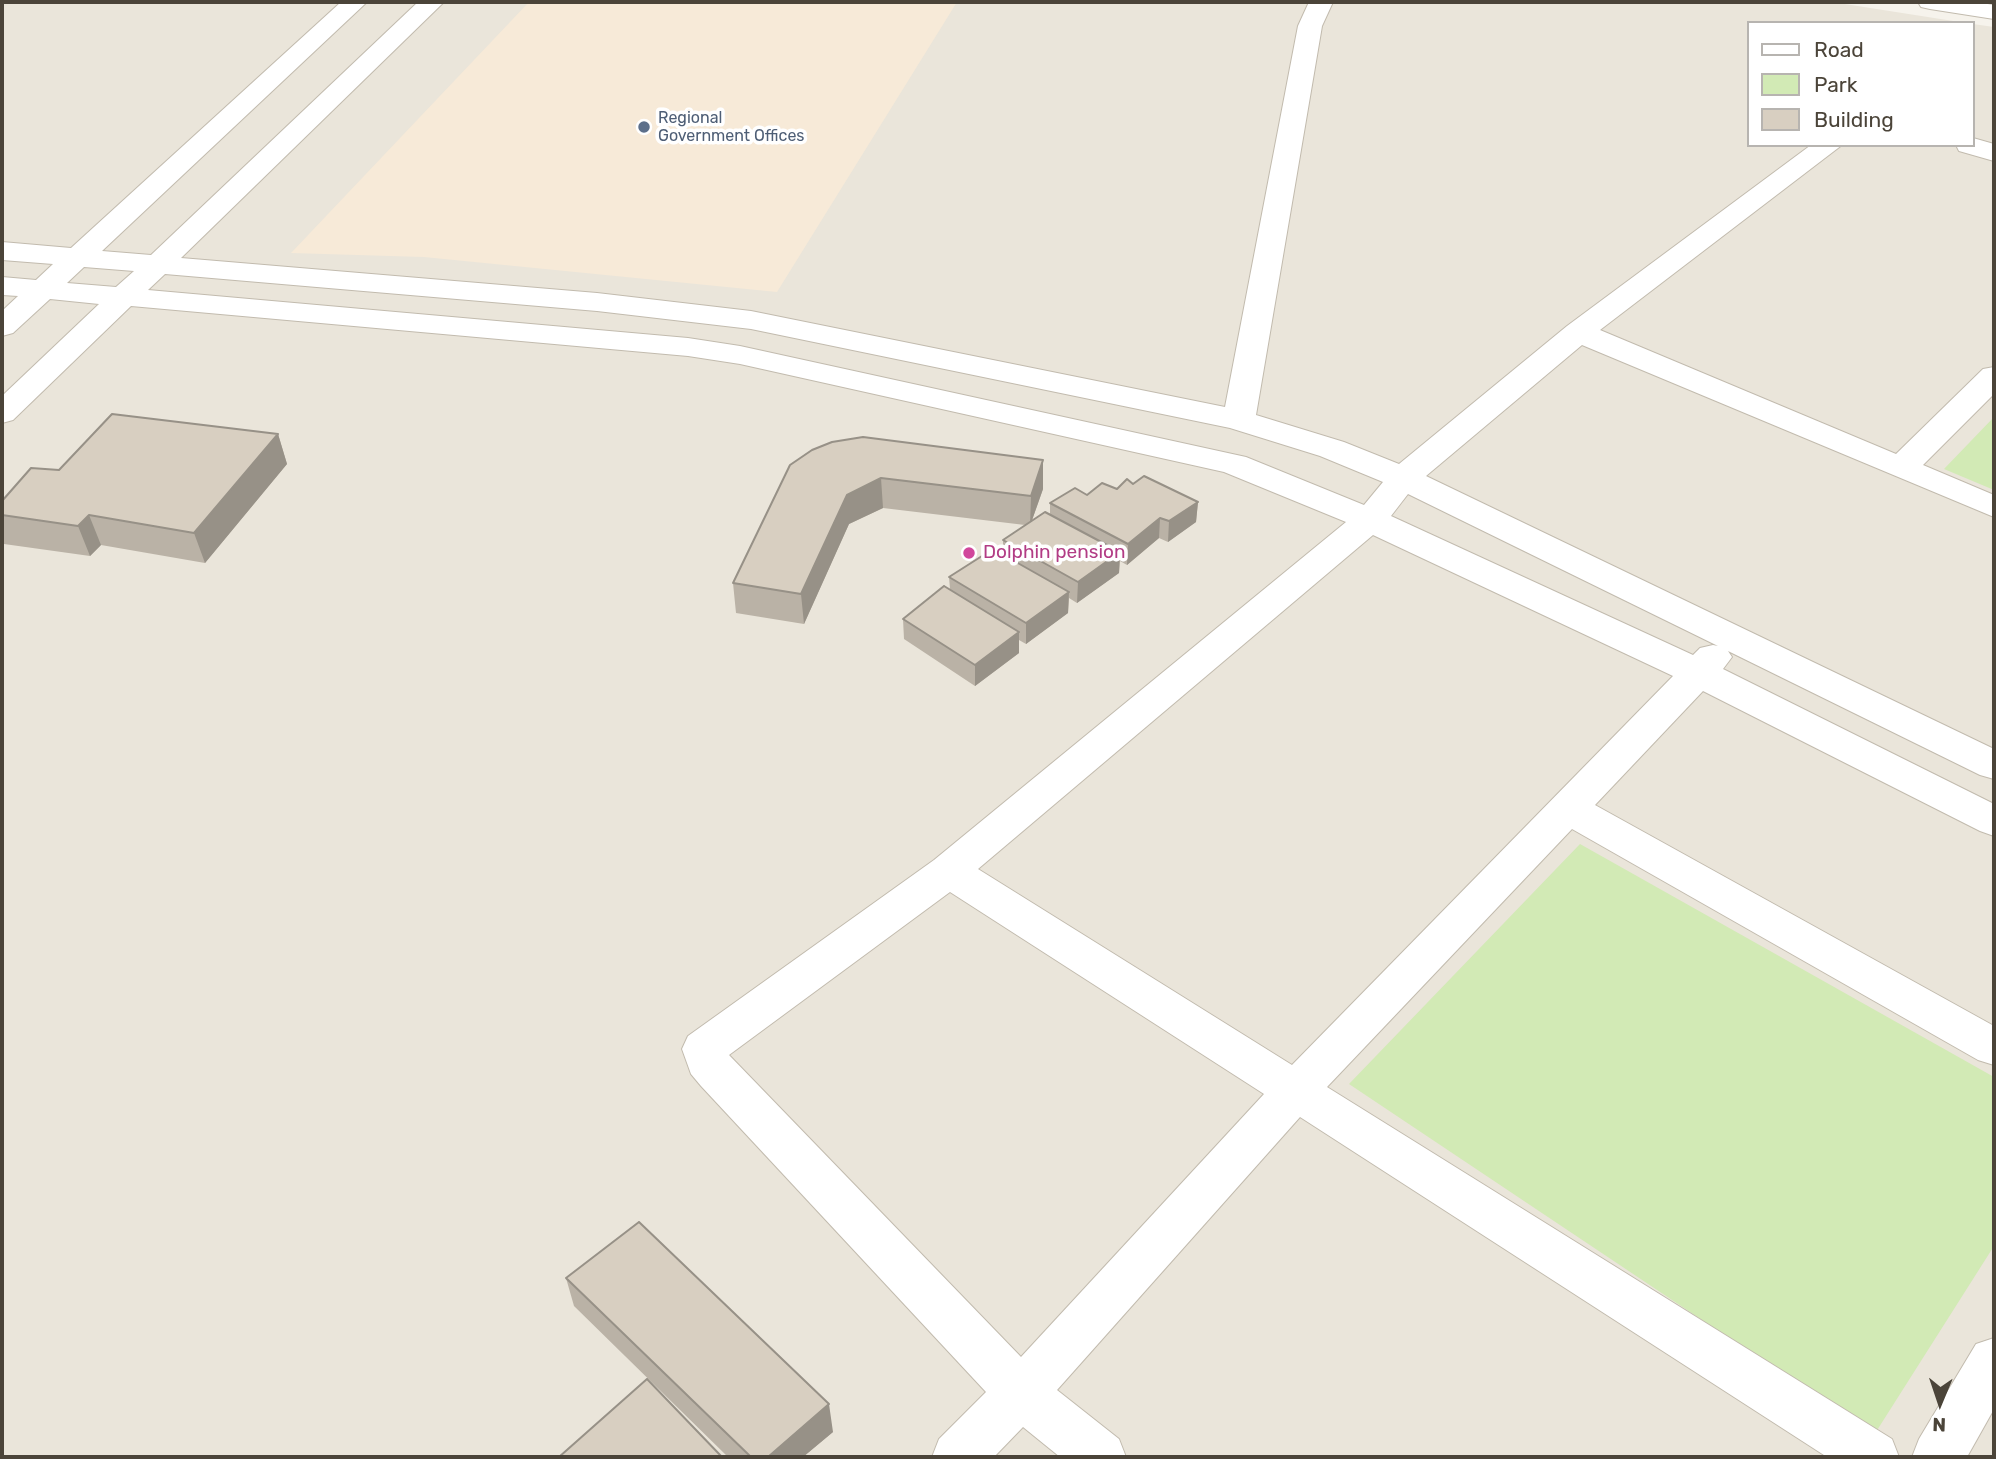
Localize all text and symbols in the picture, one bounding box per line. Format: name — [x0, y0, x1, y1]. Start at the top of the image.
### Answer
legend — [1748, 21, 1975, 147]
text: Road — [1814, 37, 1864, 62]
text: Park — [1814, 72, 1858, 97]
text: Building — [1814, 107, 1894, 132]
place label: Regional Government Offices — [658, 108, 805, 146]
marker: Regional Government Offices — [636, 119, 652, 135]
place label: Dolphin pension — [983, 542, 1125, 564]
marker: Dolphin pension — [961, 545, 977, 561]
north arrow — [1905, 1368, 1975, 1438]
text: N — [1932, 1413, 1946, 1436]

